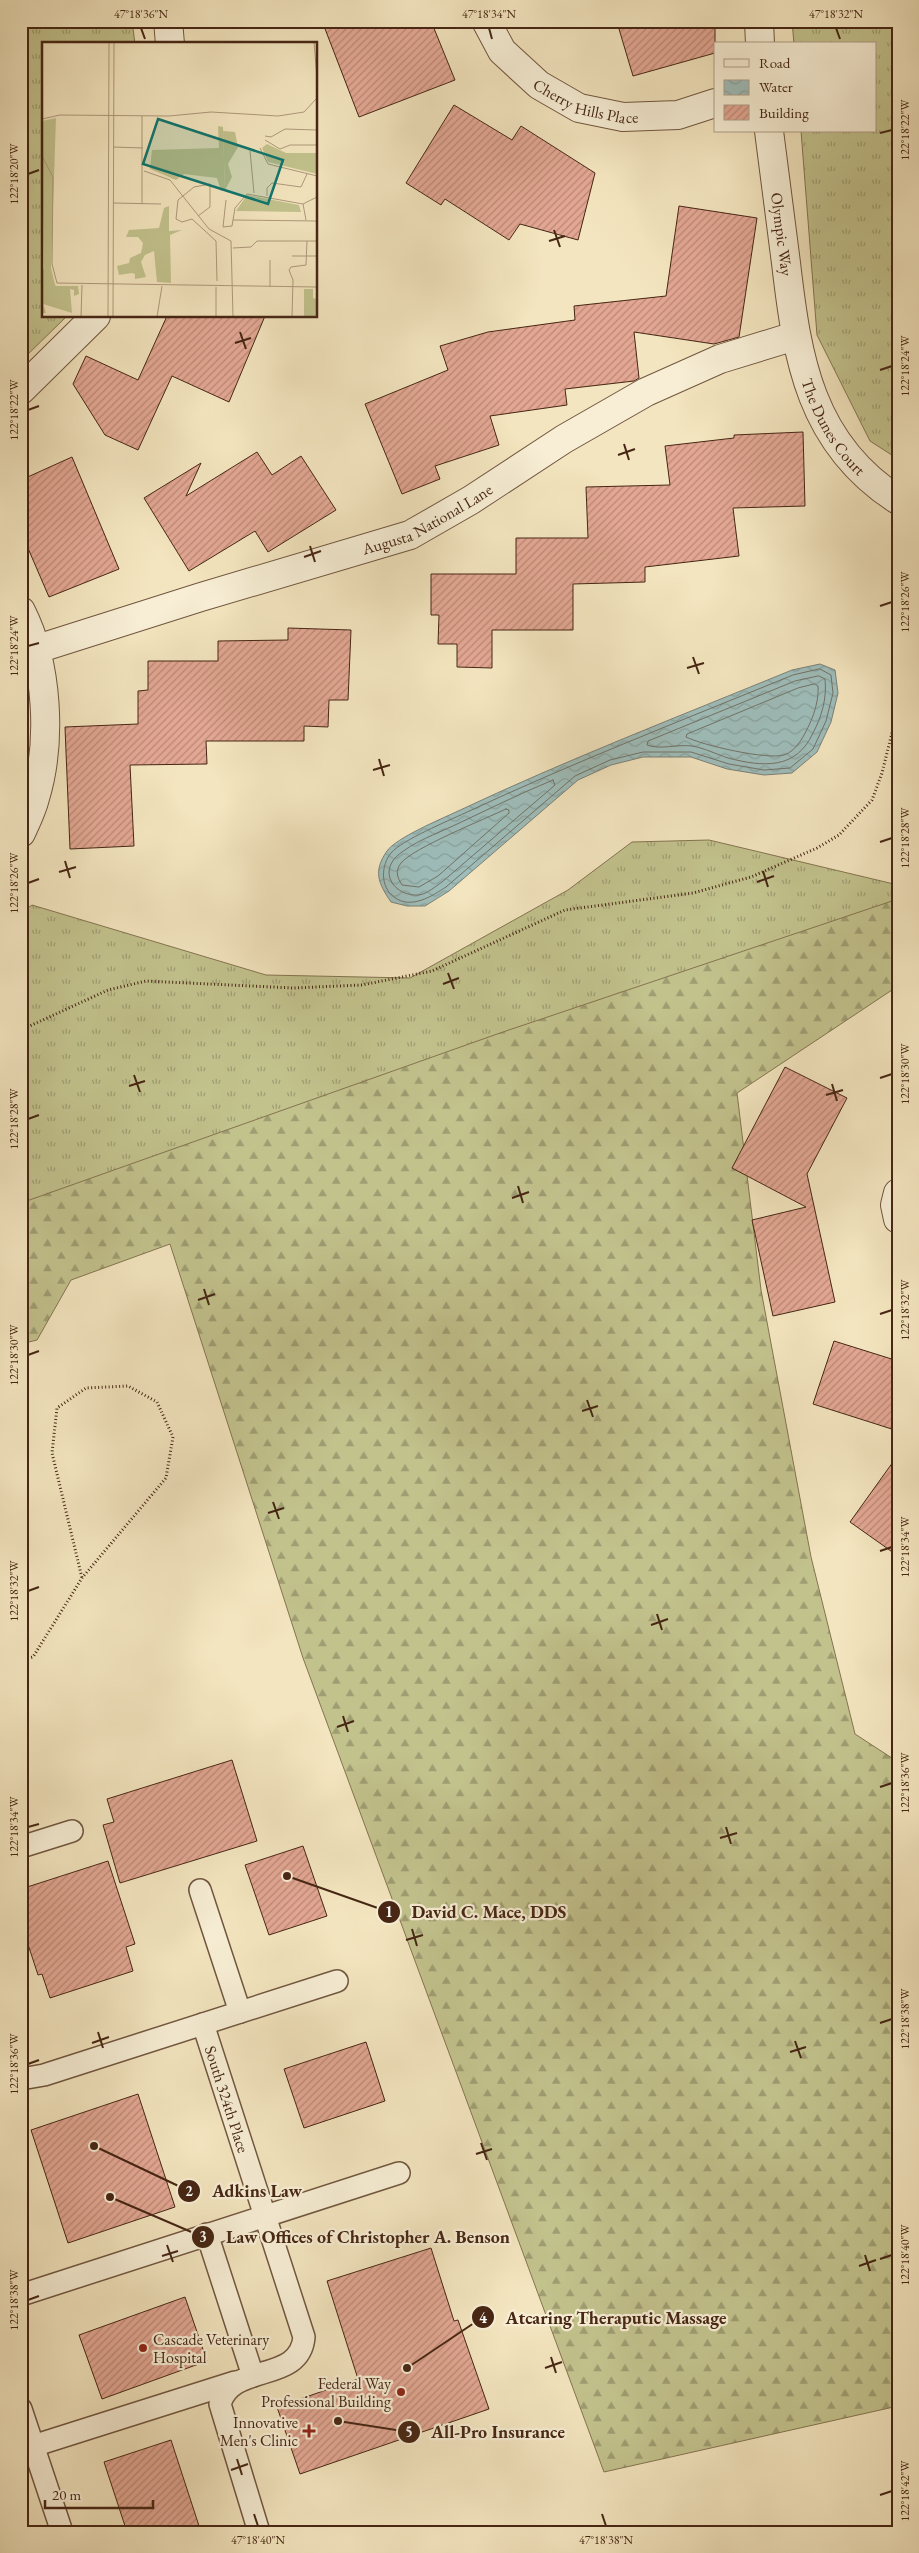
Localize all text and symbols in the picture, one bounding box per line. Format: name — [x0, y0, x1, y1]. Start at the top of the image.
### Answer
text: 47°18'36"N — [114, 6, 168, 22]
text: 47°18'34"N — [462, 6, 516, 22]
text: 47°18'32"N — [809, 6, 863, 22]
inset map — [42, 42, 318, 318]
legend — [714, 42, 876, 132]
text: Road — [759, 53, 791, 72]
street label: Cherry Hills Place — [530, 73, 639, 128]
text: Water — [759, 77, 793, 96]
text: 122°18'22"W — [897, 98, 913, 161]
text: Building — [759, 103, 809, 122]
text: 122°18'20"W — [6, 142, 22, 205]
street label: Olympic Way — [767, 191, 798, 278]
text: 122°18'24"W — [897, 334, 913, 397]
street label: The Dunes Court — [797, 375, 870, 480]
text: 122°18'22"W — [6, 378, 22, 441]
street label: Augusta National Lane — [359, 479, 496, 559]
text: 122°18'26"W — [897, 570, 913, 633]
text: 122°18'24"W — [6, 614, 22, 677]
text: 122°18'28"W — [897, 806, 913, 869]
text: 122°18'26"W — [6, 851, 22, 914]
text: 122°18'30"W — [897, 1042, 913, 1105]
text: 122°18'28"W — [6, 1087, 22, 1150]
text: 122°18'32"W — [897, 1278, 913, 1341]
text: 122°18'30"W — [6, 1323, 22, 1386]
text: 122°18'34"W — [897, 1515, 913, 1578]
text: 122°18'32"W — [6, 1559, 22, 1622]
text: 122°18'36"W — [897, 1751, 913, 1814]
text: 122°18'34"W — [6, 1795, 22, 1858]
callout: David C. Mace, DDS — [376, 1896, 576, 1929]
text: David C. Mace, DDS — [412, 1900, 567, 1923]
text: 1 — [385, 1902, 393, 1921]
text: 122°18'38"W — [897, 1987, 913, 2050]
text: 122°18'36"W — [6, 2032, 22, 2095]
street label: South 324th Place — [200, 2043, 254, 2155]
callout: Adkins Law — [177, 2174, 312, 2207]
text: Adkins Law — [211, 2179, 303, 2202]
text: 2 — [185, 2181, 193, 2200]
callout: Law Offices of Christopher A. Benson — [191, 2220, 520, 2253]
text: 122°18'40"W — [897, 2223, 913, 2286]
text: Law Offices of Christopher A. Benson — [226, 2225, 510, 2248]
text: 3 — [199, 2227, 207, 2246]
text: 122°18'38"W — [6, 2268, 22, 2331]
callout: Atcaring Theraputic Massage — [471, 2301, 737, 2334]
text: Atcaring Theraputic Massage — [504, 2306, 727, 2329]
text: 4 — [479, 2308, 488, 2327]
place label: Cascade Veterinary Hospital — [153, 2329, 270, 2368]
marker: Cascade Veterinary Hospital — [137, 2342, 149, 2354]
place label: Federal Way Professional Building — [261, 2373, 392, 2412]
marker: Federal Way Professional Building — [395, 2386, 407, 2398]
place label: Innovative Men's Clinic — [220, 2412, 298, 2451]
callout: All-Pro Insurance — [396, 2416, 575, 2449]
text: All-Pro Insurance — [430, 2420, 565, 2443]
text: 5 — [405, 2422, 413, 2441]
marker: Innovative Men's Clinic — [302, 2424, 316, 2438]
text: 122°18'42"W — [897, 2459, 913, 2522]
scale bar — [45, 2478, 152, 2510]
text: 20 m — [52, 2485, 81, 2504]
text: 47°18'40"N — [231, 2532, 285, 2548]
text: 47°18'38"N — [579, 2532, 633, 2548]

